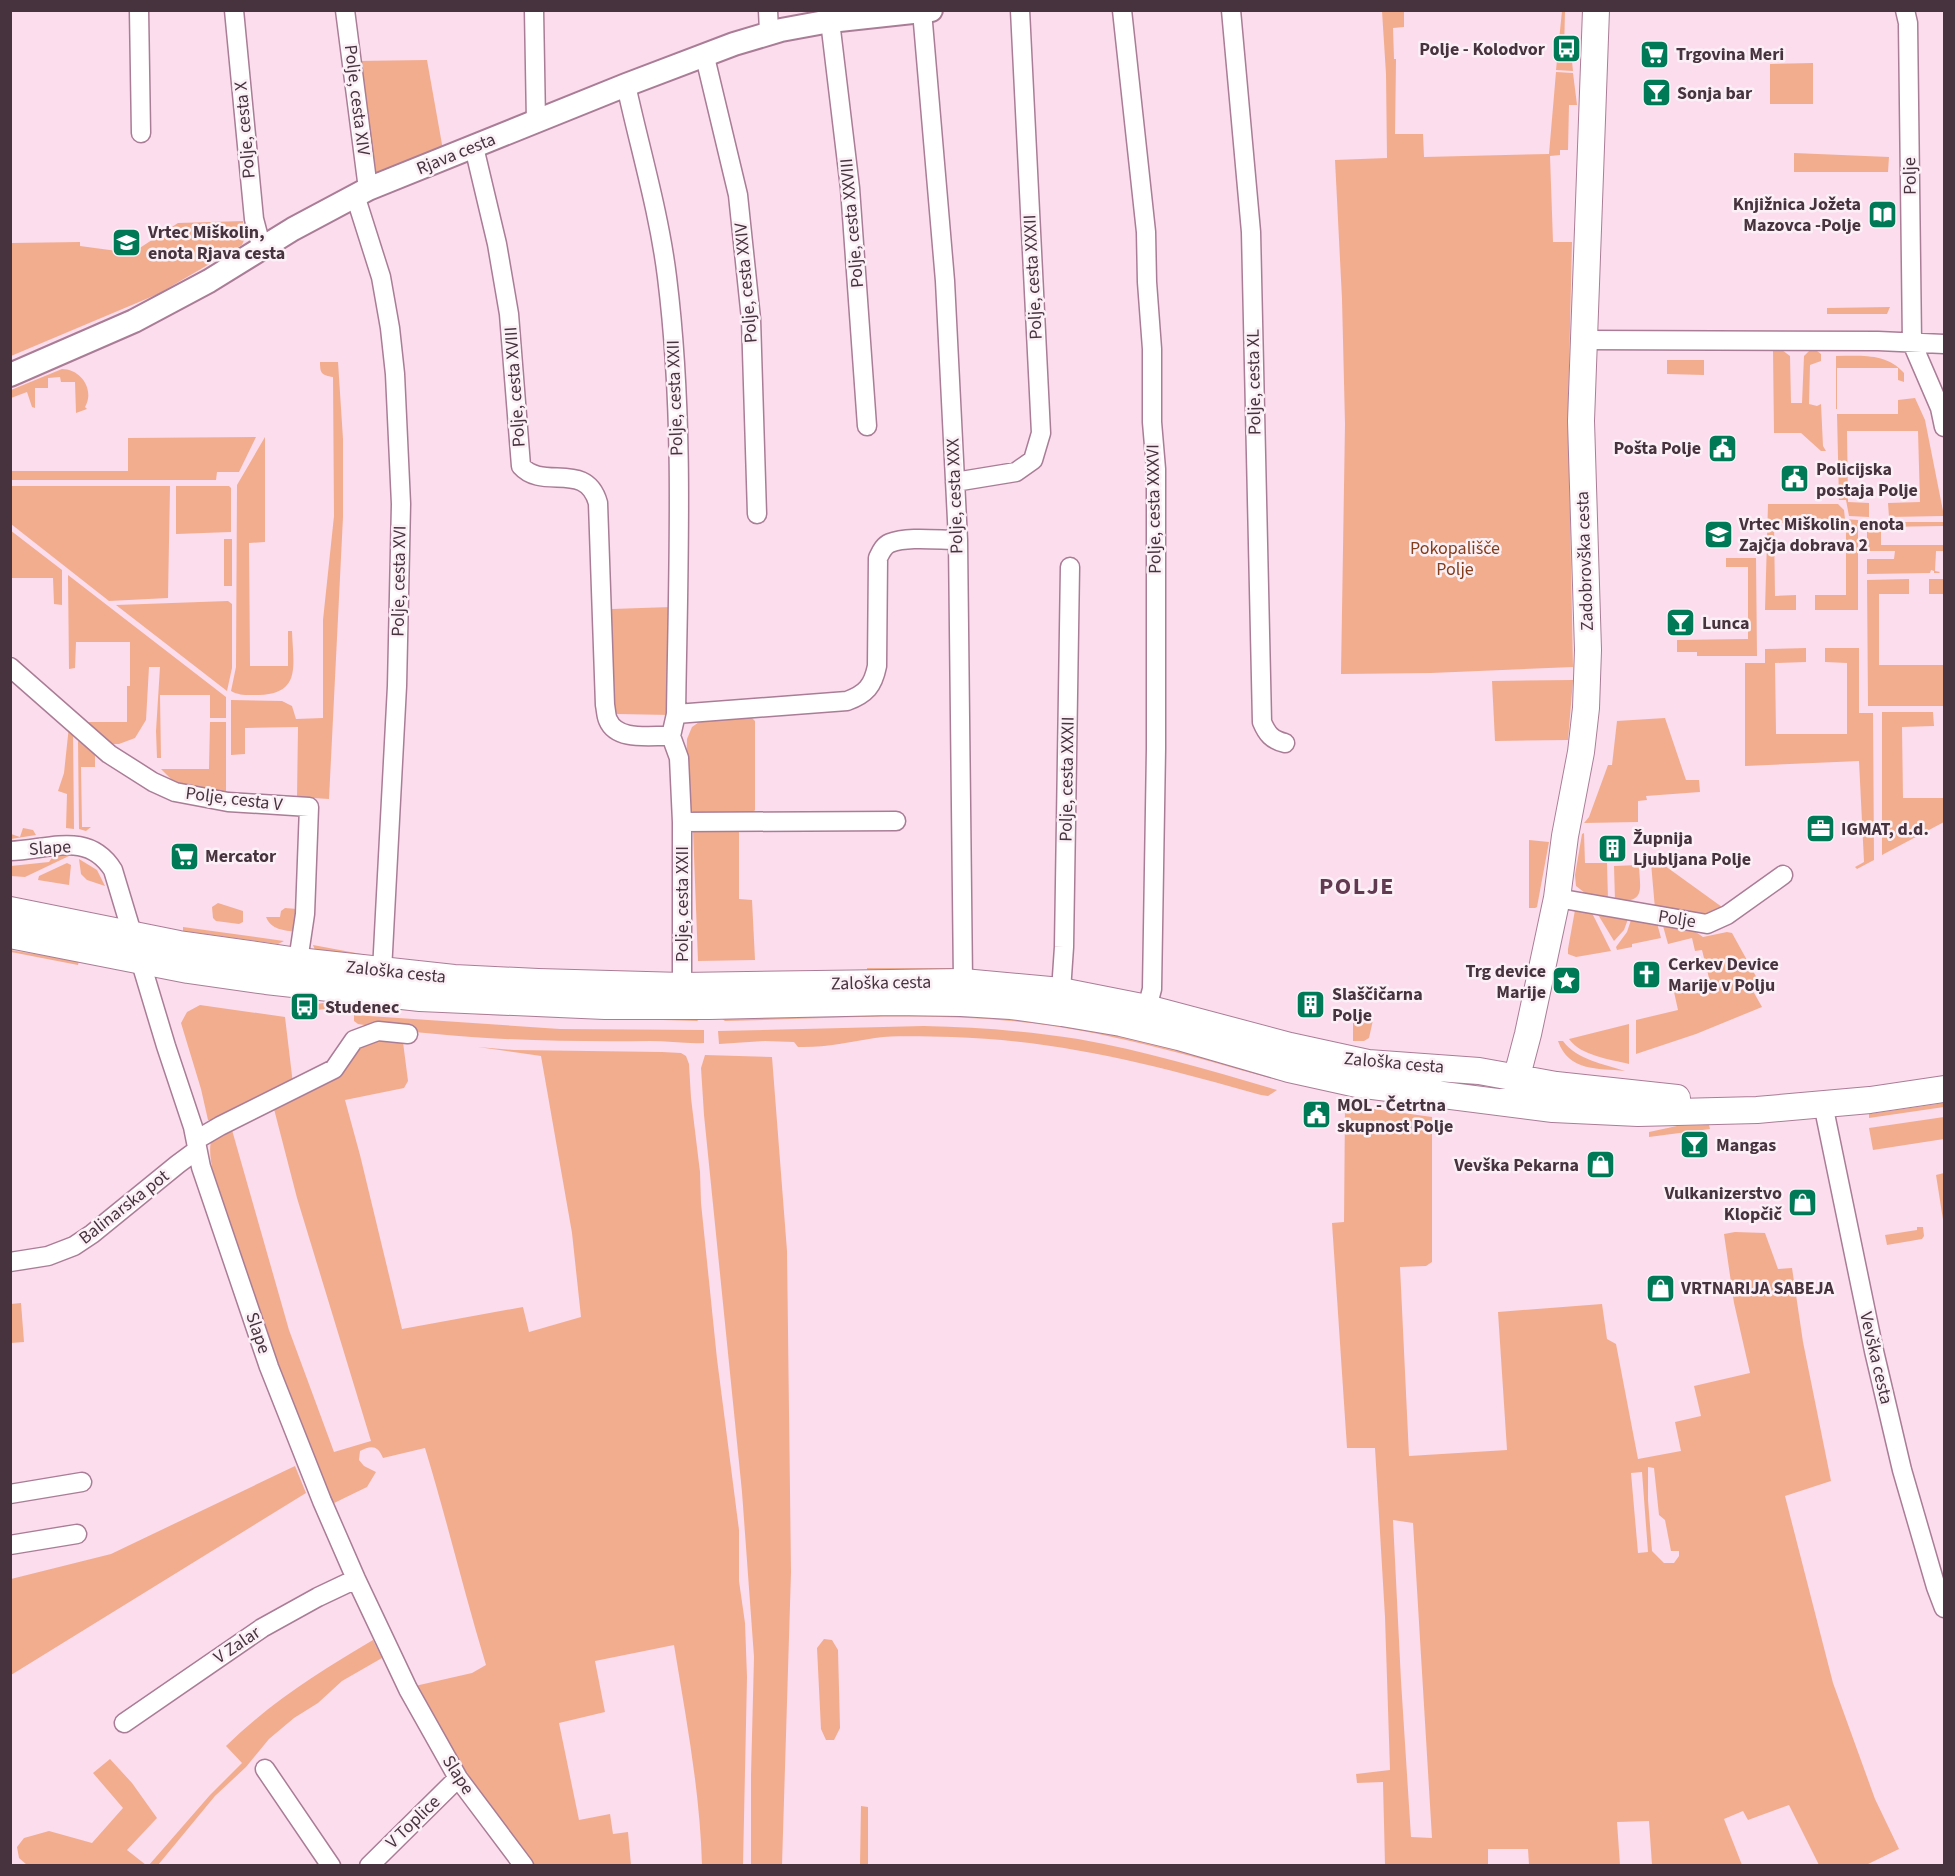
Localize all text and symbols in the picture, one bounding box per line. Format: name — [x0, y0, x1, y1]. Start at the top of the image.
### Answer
bus stop icon: Polje - Kolodvor — [1550, 33, 1582, 65]
place label: Polje - Kolodvor — [1419, 37, 1546, 62]
supermarket icon: Trgovina Meri — [1639, 38, 1671, 70]
place label: Trgovina Meri — [1676, 42, 1784, 67]
street label: Polje, cesta XIV — [338, 43, 376, 157]
bar icon: Sonja bar — [1640, 77, 1672, 109]
street label: Polje, cesta X — [228, 80, 262, 180]
place label: Sonja bar — [1677, 81, 1753, 106]
street label: Rjava cesta — [413, 127, 499, 181]
street label: Polje, cesta XXVIII — [834, 157, 870, 289]
street label: Polje — [1897, 157, 1923, 195]
place label: Knjižnica Jožeta Mazovca -Polje — [1733, 192, 1861, 238]
library icon: Knjižnica Jožeta Mazovca -Polje — [1866, 198, 1898, 230]
street label: Polje, cesta XXXII — [1017, 214, 1049, 340]
place label: Vrtec Miškolin, enota Rjava cesta — [147, 220, 285, 266]
street label: Polje, cesta XXIV — [728, 221, 764, 344]
school or university icon: Vrtec Miškolin, enota Rjava cesta — [111, 226, 143, 258]
street label: Polje, cesta XVIII — [498, 326, 532, 448]
street label: Polje, cesta XL — [1241, 329, 1267, 435]
street label: Polje, cesta XXII — [660, 340, 690, 456]
public building icon: Pošta Polje — [1706, 432, 1738, 464]
place label: Pošta Polje — [1614, 436, 1701, 461]
street label: Polje, cesta XXX — [940, 438, 970, 554]
street label: Polje, cesta XXXVI — [1140, 444, 1168, 574]
place label: Policijska postaja Polje — [1816, 457, 1918, 503]
public building icon: Policijska postaja Polje — [1779, 463, 1811, 495]
street label: Zadobrovška cesta — [1570, 491, 1600, 631]
place label: Vrtec Miškolin, enota Zajčja dobrava 2 — [1738, 512, 1904, 558]
school or university icon: Vrtec Miškolin, enota Zajčja dobrava 2 — [1702, 518, 1734, 550]
street label: Polje, cesta XVI — [386, 525, 412, 637]
park label: Pokopališče Polje — [1410, 536, 1500, 582]
bar icon: Lunca — [1665, 607, 1697, 639]
place label: Lunca — [1702, 611, 1749, 636]
street label: Polje, cesta XXXII — [1053, 716, 1081, 842]
street label: Polje, cesta V — [184, 781, 285, 817]
office icon: IGMAT, d.d. — [1804, 813, 1836, 845]
place label: IGMAT, d.d. — [1841, 817, 1929, 842]
place label: Župnija Ljubljana Polje — [1633, 826, 1751, 872]
building icon: Župnija Ljubljana Polje — [1596, 832, 1628, 864]
street label: Slape — [28, 834, 72, 862]
supermarket icon: Mercator — [168, 840, 200, 872]
place label: Mercator — [205, 844, 277, 869]
street label: Polje, cesta XXII — [670, 846, 695, 962]
district label: POLJE — [1319, 869, 1395, 904]
street label: Polje — [1656, 904, 1698, 934]
place label: Cerkev Device Marije v Polju — [1668, 952, 1779, 998]
street label: Zaloška cesta — [345, 954, 447, 990]
church icon: Cerkev Device Marije v Polju — [1631, 958, 1663, 990]
place label: Trg device Marije — [1465, 959, 1546, 1005]
place icon: Trg device Marije — [1551, 965, 1583, 997]
street label: Zaloška cesta — [831, 970, 931, 996]
place label: Slaščičarna Polje — [1332, 982, 1423, 1028]
building icon: Slaščičarna Polje — [1295, 988, 1327, 1020]
bus stop icon: Studenec — [288, 991, 320, 1023]
place label: Studenec — [325, 995, 400, 1020]
street label: Zaloška cesta — [1343, 1046, 1445, 1080]
place label: MOL - Četrtna skupnost Polje — [1337, 1093, 1453, 1139]
public building icon: MOL - Četrtna skupnost Polje — [1300, 1099, 1332, 1131]
bar icon: Mangas — [1679, 1129, 1711, 1161]
place label: Mangas — [1716, 1133, 1776, 1158]
shop icon: Vevška Pekarna — [1584, 1149, 1616, 1181]
place label: Vevška Pekarna — [1453, 1153, 1579, 1178]
street label: Balinarska pot — [74, 1164, 174, 1250]
place label: Vulkanizerstvo Klopčič — [1664, 1181, 1783, 1227]
shop icon: Vulkanizerstvo Klopčič — [1787, 1187, 1819, 1219]
shop icon: VRTNARIJA SABEJA — [1644, 1272, 1676, 1304]
place label: VRTNARIJA SABEJA — [1680, 1276, 1835, 1301]
street label: Slape — [239, 1309, 277, 1357]
street label: Vevška cesta — [1853, 1309, 1899, 1407]
street label: V Zalar — [209, 1620, 266, 1670]
street label: Slape — [436, 1750, 480, 1800]
street label: V Toplice — [380, 1790, 446, 1854]

